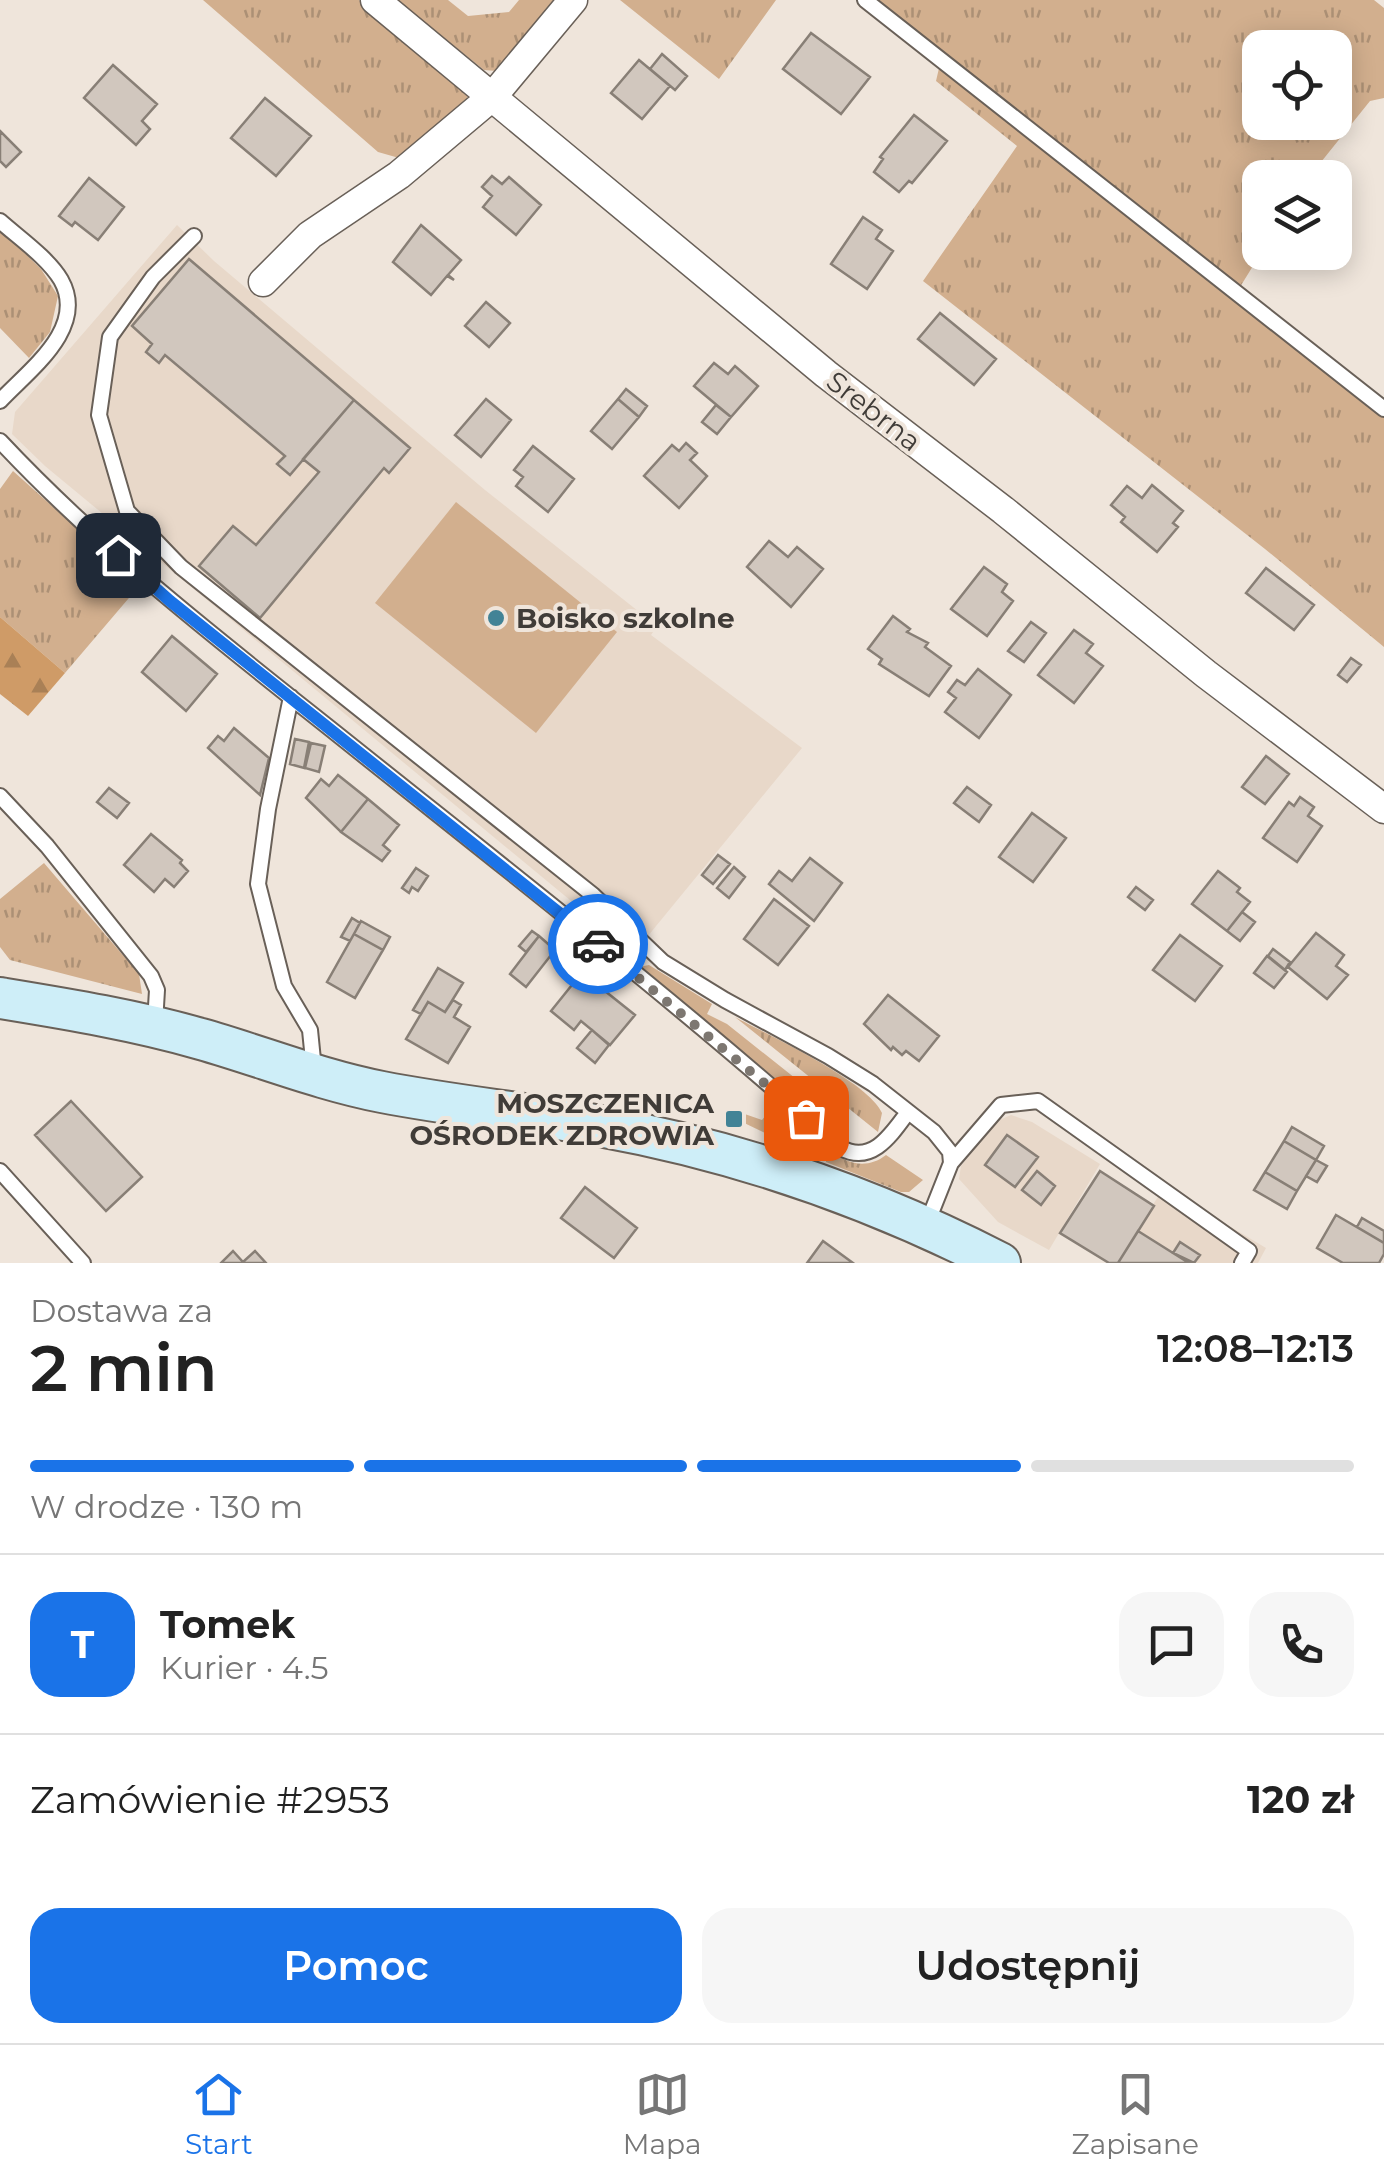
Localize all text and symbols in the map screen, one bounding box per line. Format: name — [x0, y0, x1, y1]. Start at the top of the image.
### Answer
map controls — [1242, 30, 1352, 270]
button: locate — [1242, 30, 1352, 140]
button: layers — [1242, 160, 1352, 270]
street label: Srebrna — [820, 364, 928, 458]
pin — [76, 513, 161, 598]
icon: home — [91, 528, 146, 583]
place label: Boisko szkolne — [516, 601, 735, 635]
marker: Boisko szkolne — [485, 607, 507, 629]
courier — [548, 894, 648, 994]
icon: car — [571, 917, 626, 972]
pin — [764, 1076, 849, 1161]
place label: MOSZCZENICA OŚRODEK ZDROWIA — [409, 1086, 715, 1152]
icon: bag — [779, 1091, 834, 1146]
marker: MOSZCZENICA OŚRODEK ZDROWIA — [723, 1108, 745, 1130]
text: Dostawa za — [30, 1291, 213, 1330]
text: 12:08–12:13 — [1157, 1325, 1354, 1372]
text: 2 min — [30, 1328, 218, 1407]
text: W drodze · 130 m — [30, 1487, 303, 1526]
button: chat — [1119, 1592, 1224, 1697]
button: phone — [1249, 1592, 1354, 1697]
text: Tomek — [160, 1601, 295, 1648]
text: T — [71, 1621, 94, 1668]
text: Kurier · 4.5 — [160, 1648, 329, 1687]
text: Zamówienie #2953 — [30, 1776, 390, 1823]
text: 120 zł — [1247, 1776, 1354, 1823]
button: Pomoc — [30, 1908, 682, 2023]
button: Udostępnij — [702, 1908, 1354, 2023]
tab: Start — [185, 2067, 253, 2161]
tab: Mapa — [623, 2067, 701, 2161]
tab: Zapisane — [1072, 2067, 1199, 2161]

